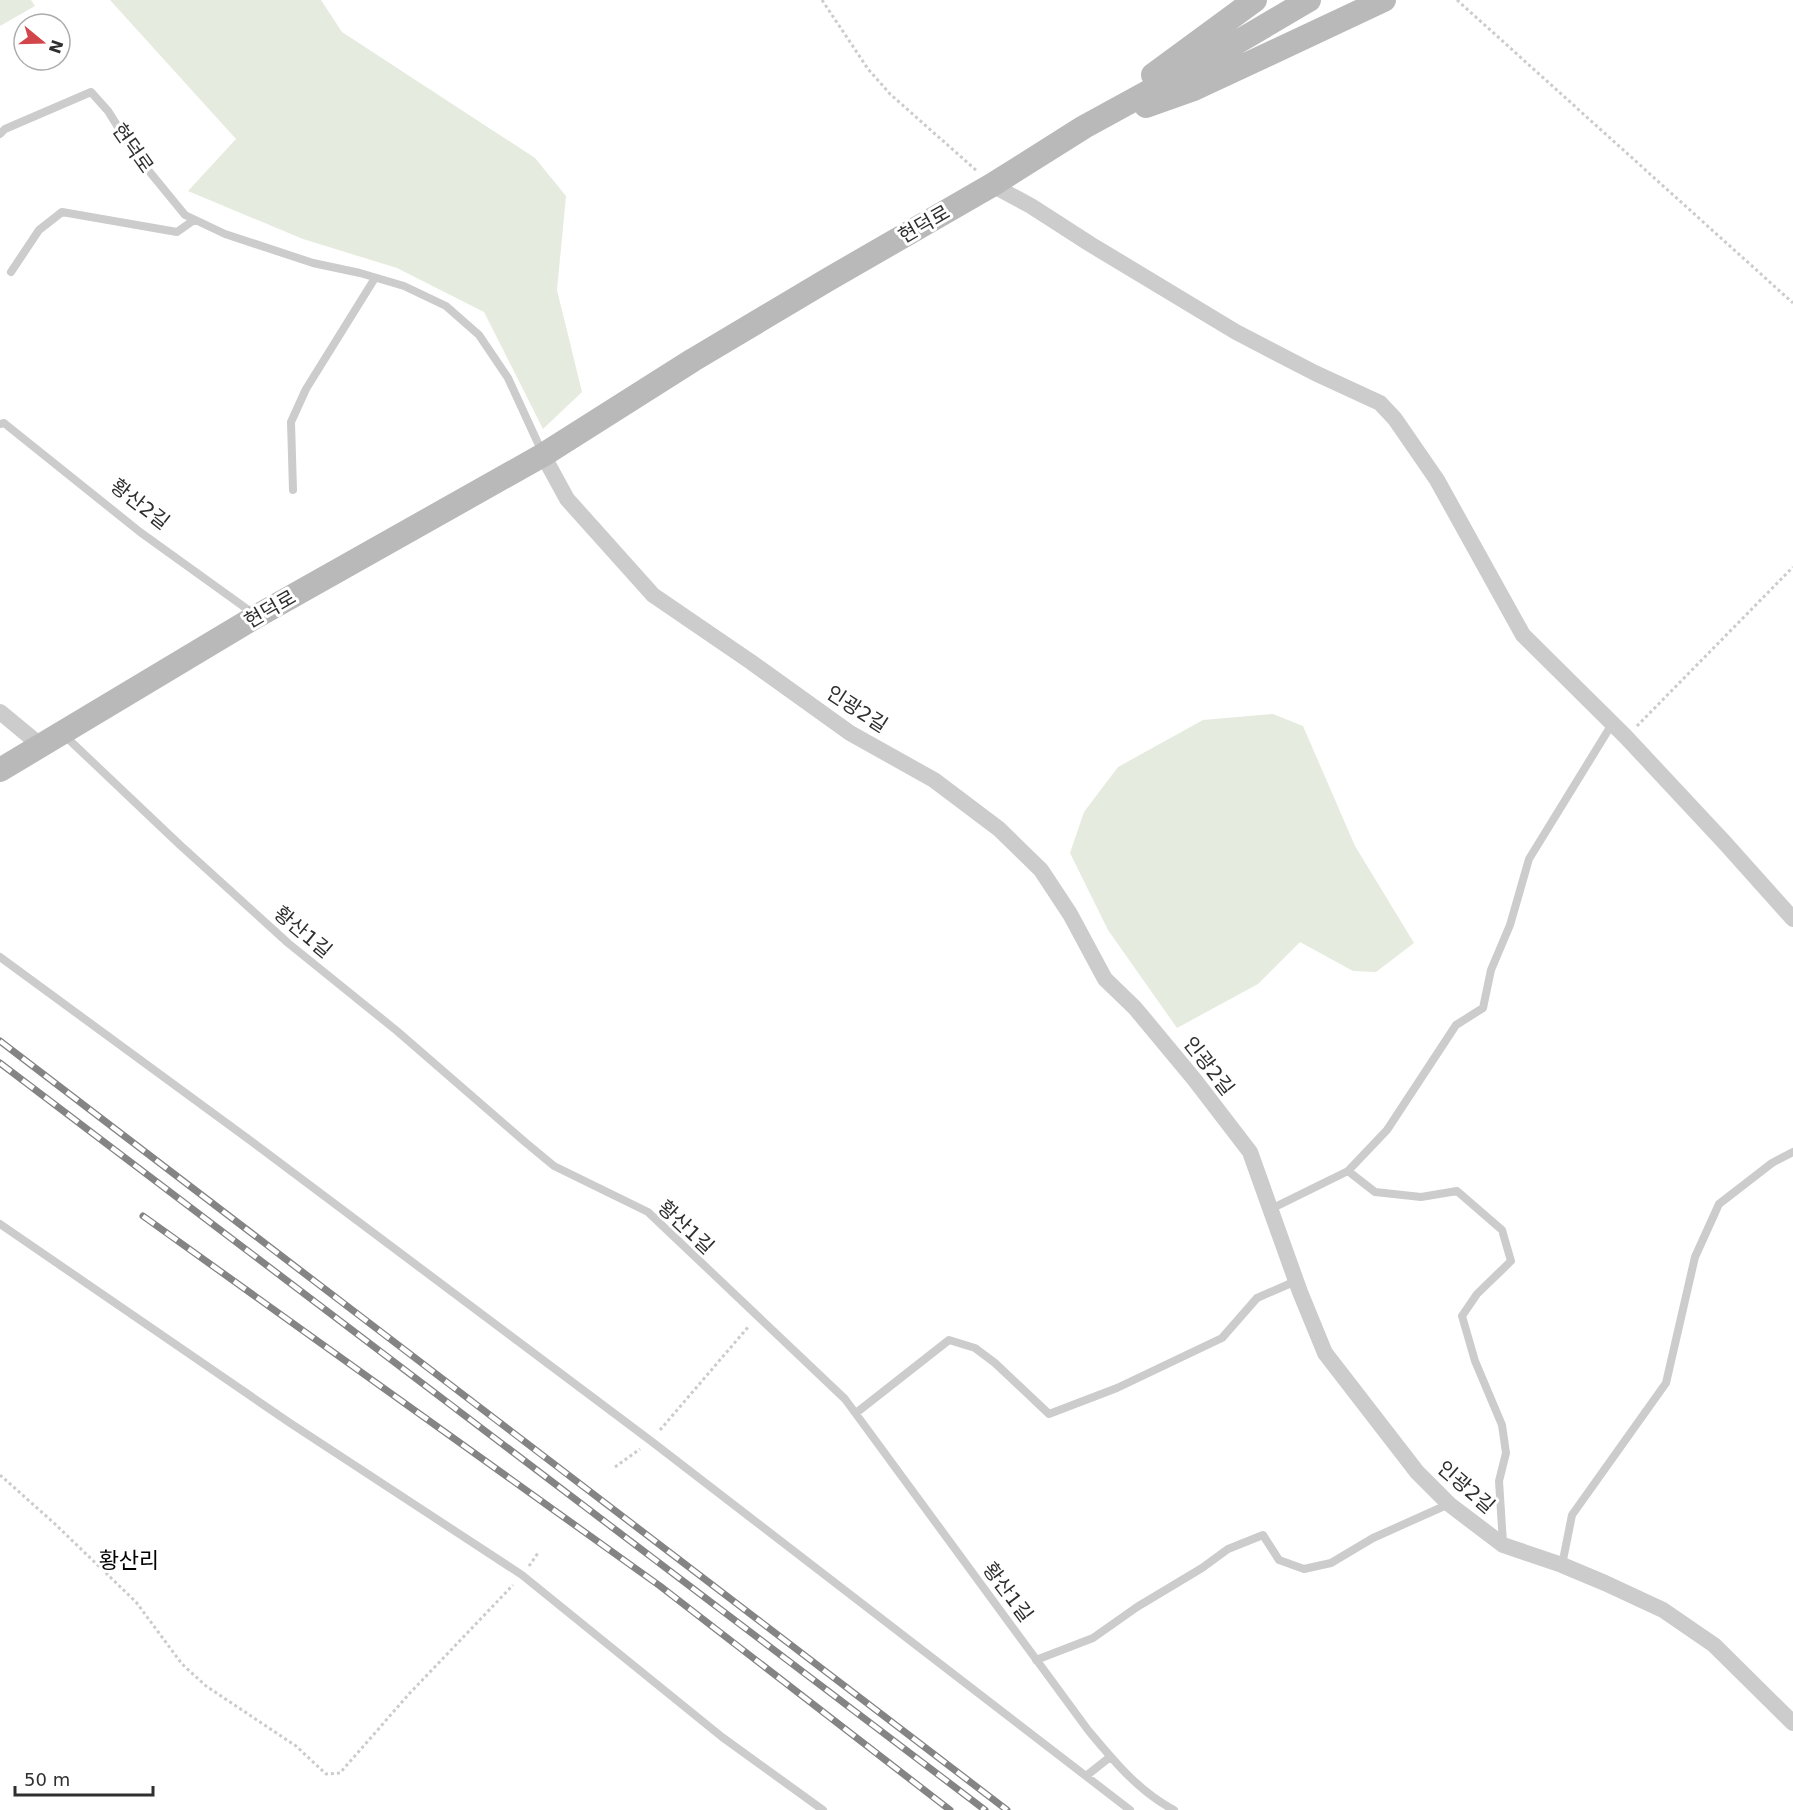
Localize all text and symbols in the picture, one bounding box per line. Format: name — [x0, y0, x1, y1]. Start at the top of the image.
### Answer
north arrow — [12, 12, 72, 72]
text: N — [45, 37, 67, 56]
street label: 현덕로 — [107, 119, 159, 177]
street label: 현덕로 — [894, 200, 954, 248]
street label: 황산2길 — [106, 474, 174, 534]
street label: 현덕로 — [240, 585, 300, 633]
street label: 인광2길 — [822, 680, 892, 738]
street label: 황산1길 — [269, 901, 337, 963]
street label: 인광2길 — [1179, 1032, 1239, 1100]
street label: 황산1길 — [653, 1195, 719, 1259]
street label: 인광2길 — [1432, 1456, 1500, 1518]
district label: 황산리 — [99, 1548, 159, 1573]
street label: 황산1길 — [978, 1558, 1038, 1626]
scale bar — [15, 1759, 153, 1797]
text: 50 m — [24, 1769, 70, 1790]

